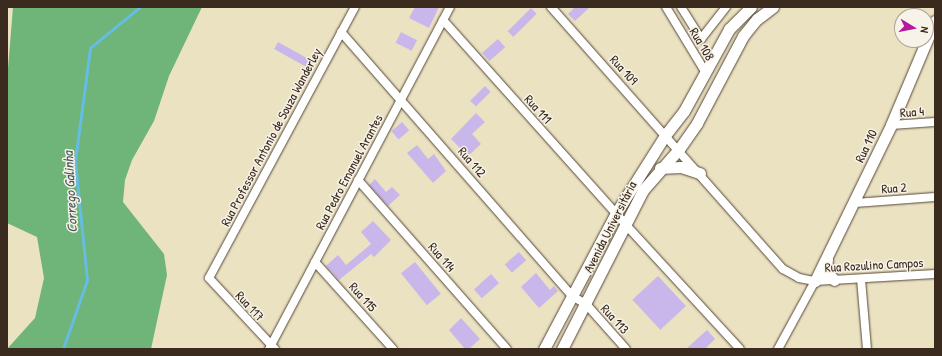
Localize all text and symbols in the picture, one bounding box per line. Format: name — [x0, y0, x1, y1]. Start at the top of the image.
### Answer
north arrow — [894, 8, 934, 48]
street label: Rua 108 — [686, 25, 718, 63]
text: N — [917, 26, 932, 34]
street label: Rua Professor Antonio de Souza Wanderley — [217, 45, 325, 229]
street label: Rua 109 — [607, 52, 641, 88]
street label: Rua 111 — [521, 91, 555, 127]
street label: Rua 4 — [899, 103, 925, 121]
street label: Rua Pedro Emanuel Arantes — [312, 112, 386, 232]
street label: Rua 110 — [852, 127, 880, 165]
street label: Rua 112 — [455, 144, 489, 180]
water label: Corrego Galinha — [59, 151, 81, 233]
street label: Avenida Universitária — [580, 179, 640, 275]
street label: Rua 2 — [881, 179, 907, 197]
street label: Rua 114 — [425, 239, 459, 275]
street label: Rua Rozulino Campos — [824, 255, 924, 275]
street label: Rua 115 — [346, 279, 380, 315]
street label: Rua 117 — [232, 288, 268, 324]
street label: Rua 113 — [598, 301, 632, 337]

